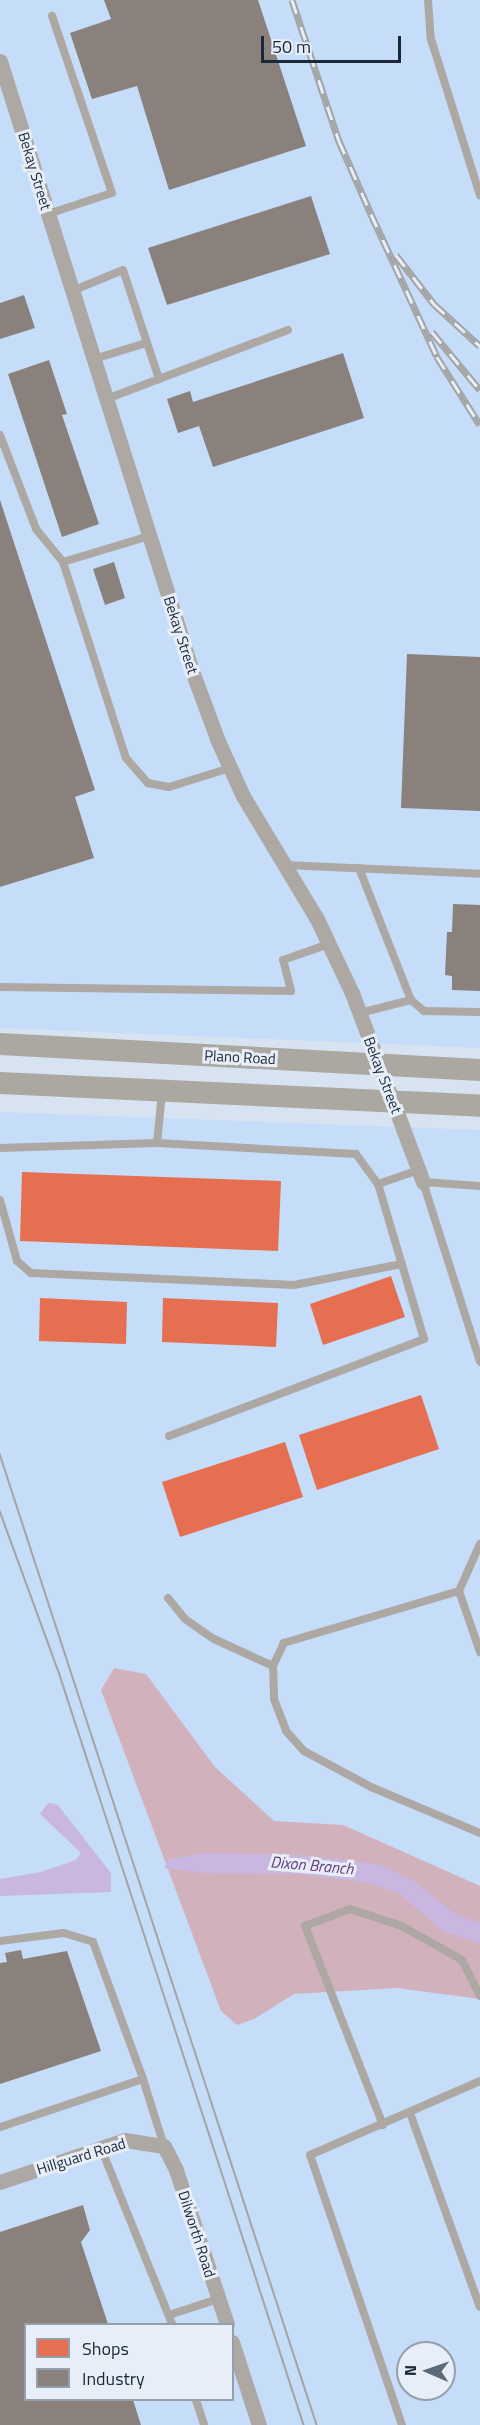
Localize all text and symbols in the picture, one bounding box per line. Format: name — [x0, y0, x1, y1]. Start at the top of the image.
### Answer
scale bar — [264, 24, 404, 62]
text: 50 m — [272, 33, 311, 60]
street label: Bekay Street — [15, 130, 55, 212]
street label: Bekay Street — [160, 594, 202, 676]
street label: Bekay Street — [360, 1034, 406, 1116]
street label: Plano Road — [204, 1046, 276, 1068]
water label: Dixon Branch — [270, 1852, 354, 1878]
street label: Hillguard Road — [34, 2134, 128, 2178]
street label: Dilworth Road — [175, 2188, 219, 2280]
legend — [24, 2323, 234, 2401]
text: Shops — [82, 2335, 129, 2362]
north arrow — [396, 2341, 456, 2401]
text: N — [398, 2364, 422, 2376]
text: Industry — [82, 2365, 145, 2392]

